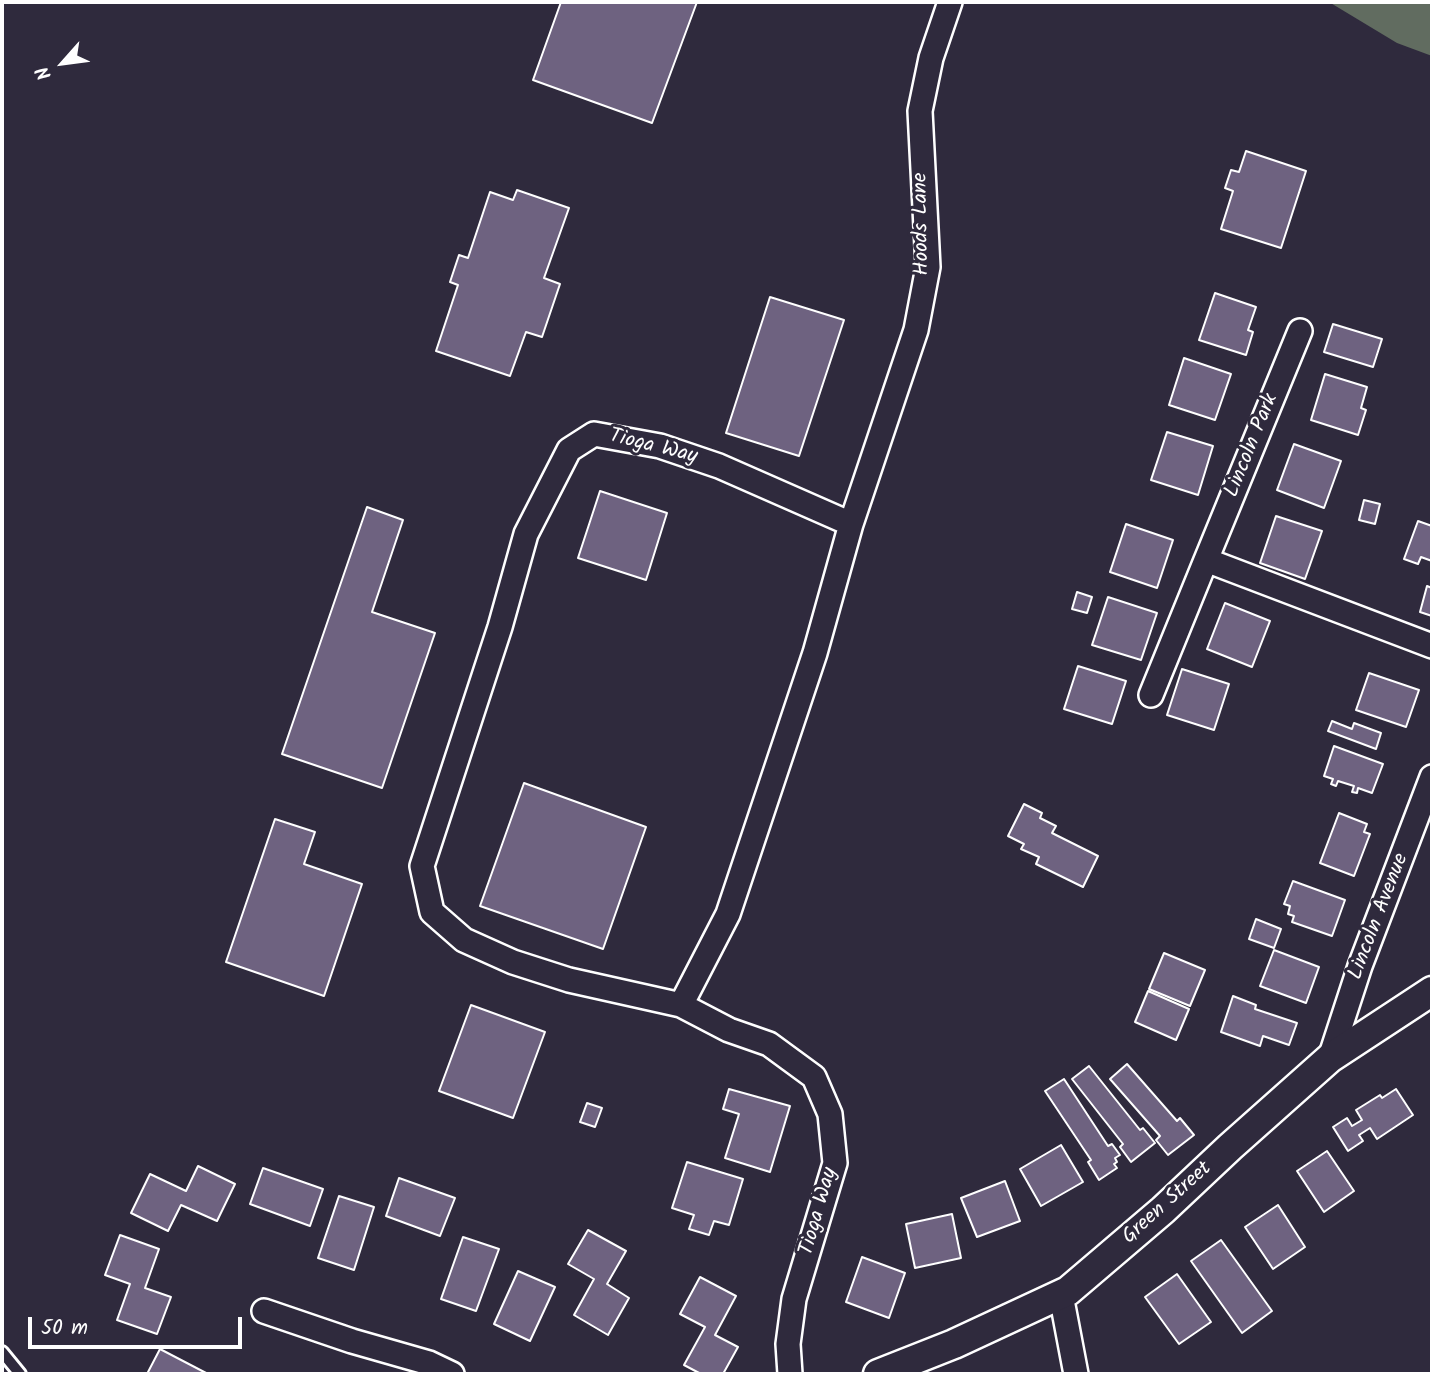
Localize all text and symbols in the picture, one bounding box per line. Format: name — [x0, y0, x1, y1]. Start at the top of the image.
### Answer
north arrow — [28, 28, 98, 98]
text: N — [28, 61, 61, 85]
street label: Hoods Lane — [910, 172, 936, 276]
street label: Lincoln Park — [1221, 391, 1285, 501]
street label: Tioga Way — [606, 425, 700, 471]
street label: Lincoln Avenue — [1344, 850, 1416, 984]
street label: Green Street — [1118, 1157, 1218, 1251]
street label: Tioga Way — [795, 1165, 845, 1259]
scale bar — [32, 1302, 245, 1346]
text: 50 m — [41, 1312, 88, 1345]

